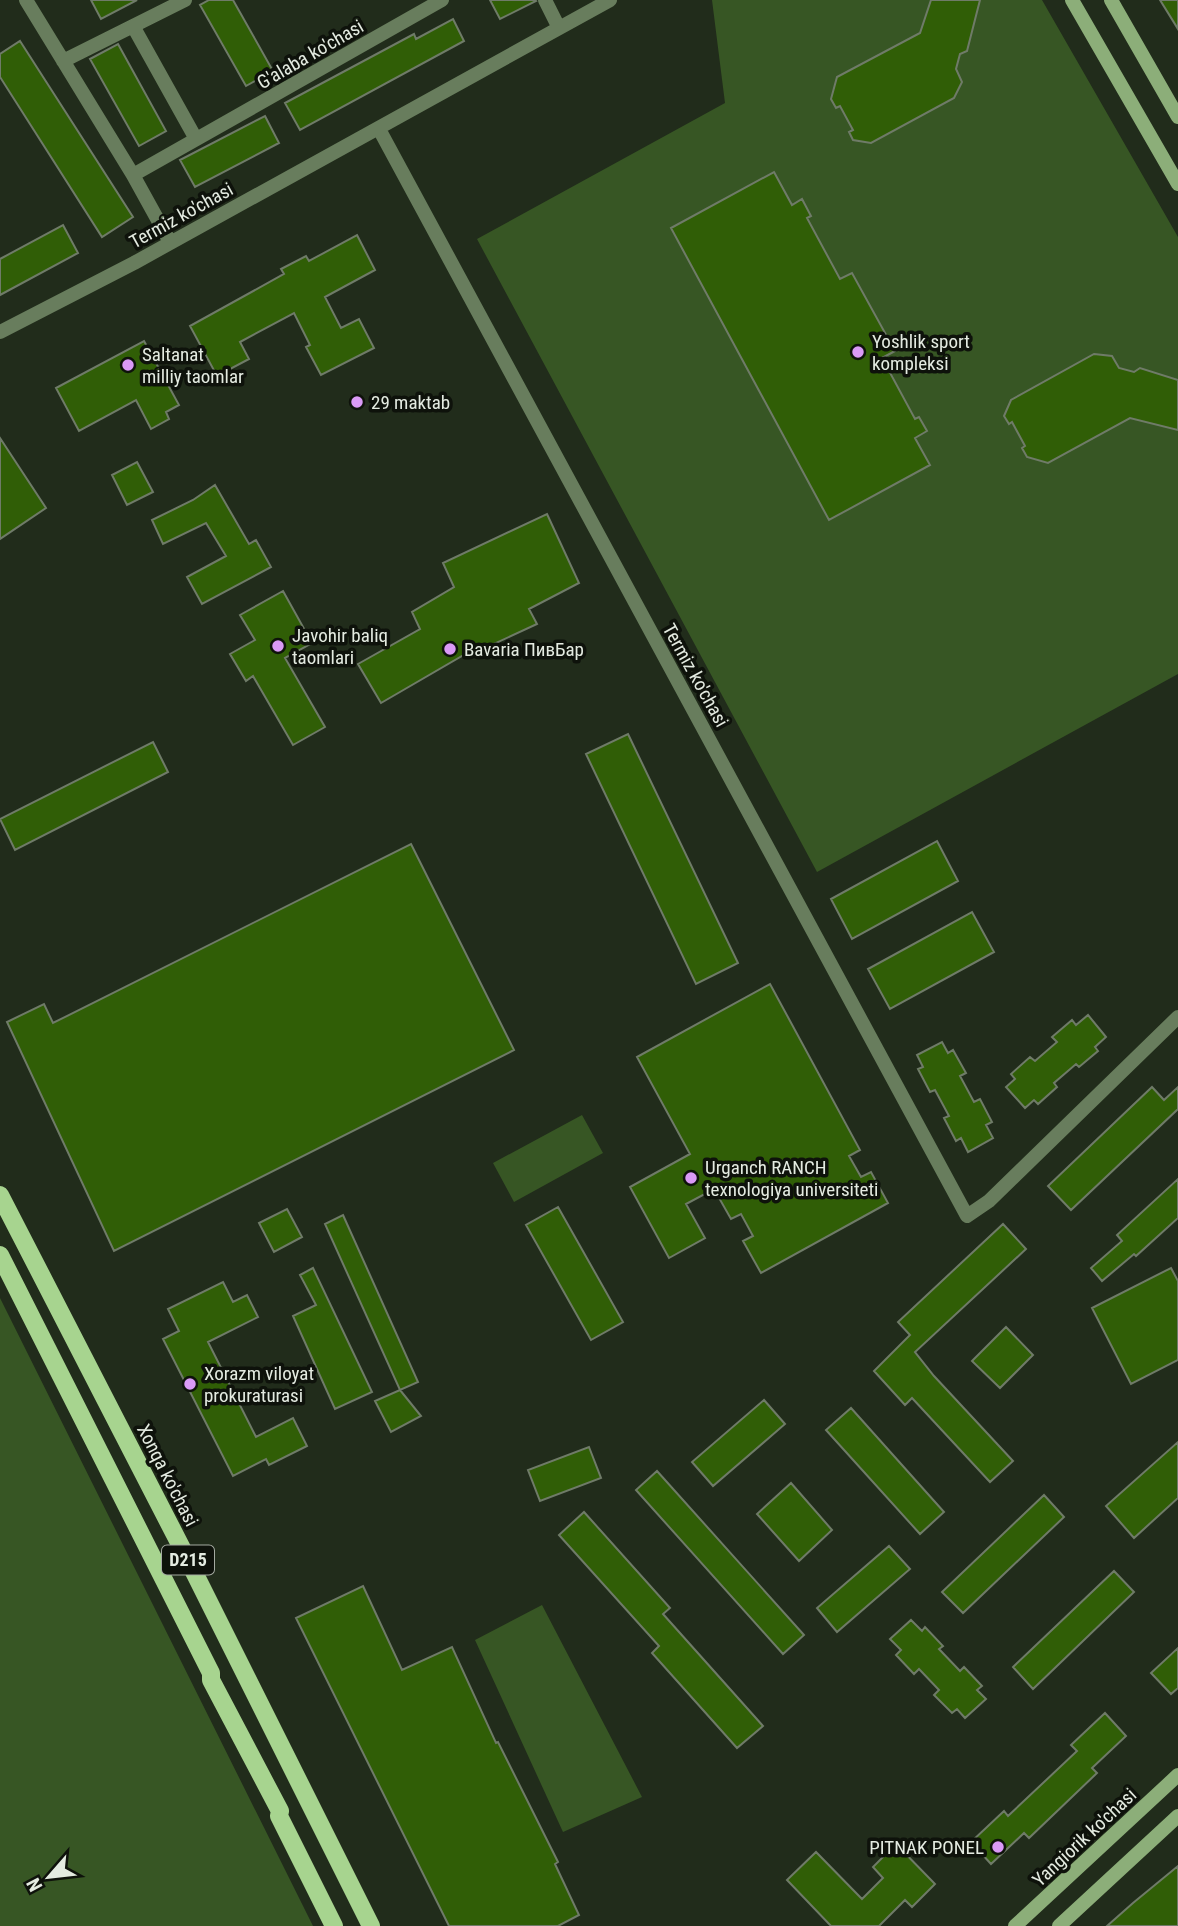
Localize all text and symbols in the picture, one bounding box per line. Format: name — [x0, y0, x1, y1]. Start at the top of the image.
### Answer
street label: G'alaba ko'chasi — [253, 15, 368, 94]
street label: Termiz ko'chasi — [125, 178, 237, 253]
place label: Yoshlik sport kompleksi — [872, 330, 970, 375]
place label: Saltanat milliy taomlar — [142, 343, 244, 388]
marker: Yoshlik sport kompleksi — [850, 344, 866, 360]
marker: Saltanat milliy taomlar — [120, 357, 136, 373]
place label: 29 maktab — [371, 391, 450, 414]
marker: 29 maktab — [349, 394, 365, 410]
street label: Termiz ko'chasi — [658, 619, 733, 731]
place label: Javohir baliq taomlari — [292, 624, 388, 669]
marker: Javohir baliq taomlari — [270, 638, 286, 654]
place label: Bavaria ПивБар — [464, 638, 584, 661]
marker: Bavaria ПивБар — [442, 641, 458, 657]
place label: Urganch RANCH texnologiya universiteti — [705, 1156, 878, 1201]
marker: Urganch RANCH texnologiya universiteti — [683, 1170, 699, 1186]
place label: Xorazm viloyat prokuraturasi — [204, 1362, 314, 1407]
marker: Xorazm viloyat prokuraturasi — [182, 1376, 198, 1392]
street label: Xonqa ko'chasi — [132, 1420, 203, 1530]
road number: D215 — [162, 1546, 214, 1574]
street label: Yangiorik ko'chasi — [1028, 1783, 1141, 1891]
place label: PITNAK PONEL — [869, 1836, 984, 1859]
marker: PITNAK PONEL — [990, 1839, 1006, 1855]
north arrow — [14, 1842, 84, 1912]
text: N — [22, 1874, 47, 1895]

